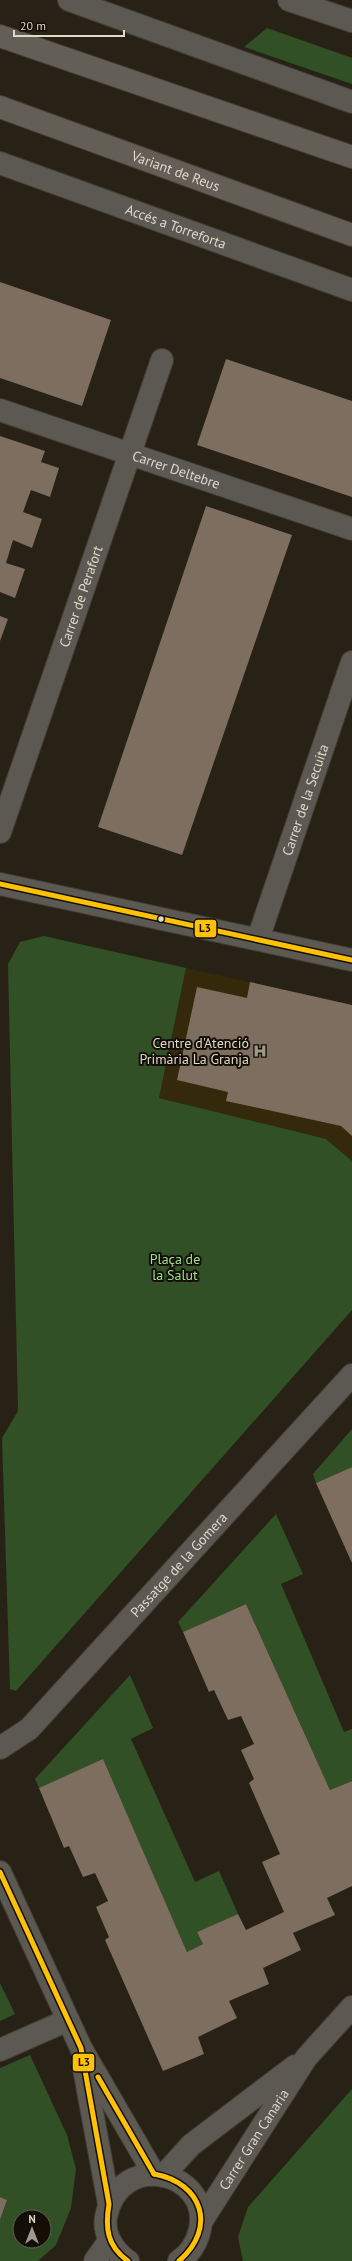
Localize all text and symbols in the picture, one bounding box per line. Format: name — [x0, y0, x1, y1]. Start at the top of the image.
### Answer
scale bar — [14, 12, 124, 38]
text: 20 m — [20, 18, 46, 33]
street label: Variant de Reus — [128, 146, 222, 195]
street label: Accés a Torreforta — [123, 200, 229, 253]
street label: Carrer Deltebre — [130, 446, 222, 493]
street label: Carrer de Perafort — [55, 543, 107, 650]
street label: Carrer de la Secuita — [278, 742, 333, 858]
unlabelled marker — [156, 914, 166, 924]
line badge: L3 — [194, 919, 217, 938]
text: L3 — [199, 921, 211, 935]
place label: Centre d'Atenció Primària La Granja — [139, 1034, 249, 1068]
hospital icon: Centre d'Atenció Primària La Granja — [252, 1043, 268, 1059]
park label: Plaça de la Salut — [150, 1250, 200, 1284]
street label: Passatge de la Gomera — [127, 1509, 231, 1621]
line badge: L3 — [72, 2053, 95, 2072]
text: L3 — [78, 2055, 90, 2069]
street label: Carrer Gran Canaria — [215, 2086, 293, 2193]
north arrow — [12, 2209, 52, 2249]
text: N — [28, 2212, 36, 2226]

